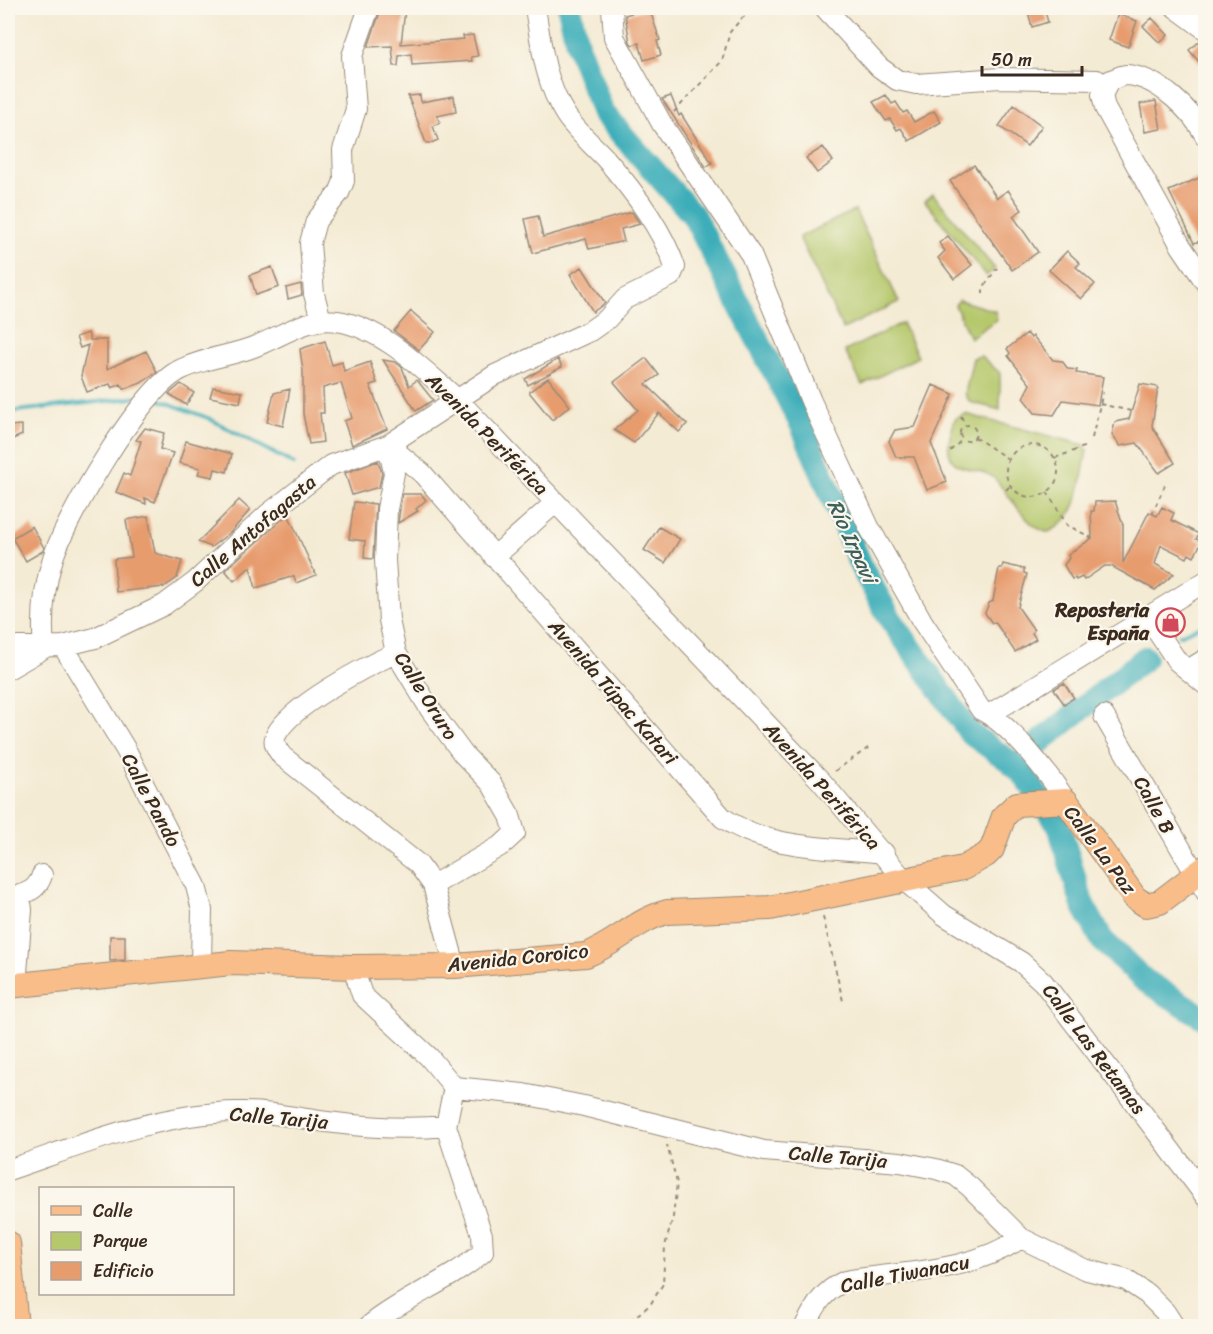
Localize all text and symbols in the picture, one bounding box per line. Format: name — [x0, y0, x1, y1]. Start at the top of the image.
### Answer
scale bar — [982, 39, 1082, 77]
text: 50 m — [991, 44, 1032, 76]
street label: Avenida Periférica — [416, 363, 557, 504]
street label: Calle Antofagasta — [182, 466, 324, 596]
water label: Río Irpavi — [816, 493, 890, 593]
place label: Reposteria España — [1054, 593, 1150, 651]
shop icon: Reposteria España — [1154, 606, 1186, 638]
street label: Avenida Túpac Katari — [539, 610, 688, 774]
street label: Calle Oruro — [385, 644, 467, 748]
street label: Avenida Periférica — [754, 713, 890, 859]
street label: Calle Pando — [111, 746, 191, 854]
street label: Calle B — [1124, 769, 1184, 841]
street label: Calle La Paz — [1054, 798, 1146, 903]
street label: Avenida Coroico — [445, 933, 590, 983]
street label: Calle Las Retamas — [1033, 976, 1156, 1123]
street label: Calle Tarija — [228, 1096, 331, 1140]
street label: Calle Tarija — [787, 1135, 890, 1179]
legend — [39, 1187, 234, 1295]
text: Calle — [93, 1195, 133, 1227]
text: Parque — [93, 1225, 148, 1257]
street label: Calle Tiwanacu — [837, 1244, 973, 1304]
text: Edificio — [93, 1255, 154, 1287]

